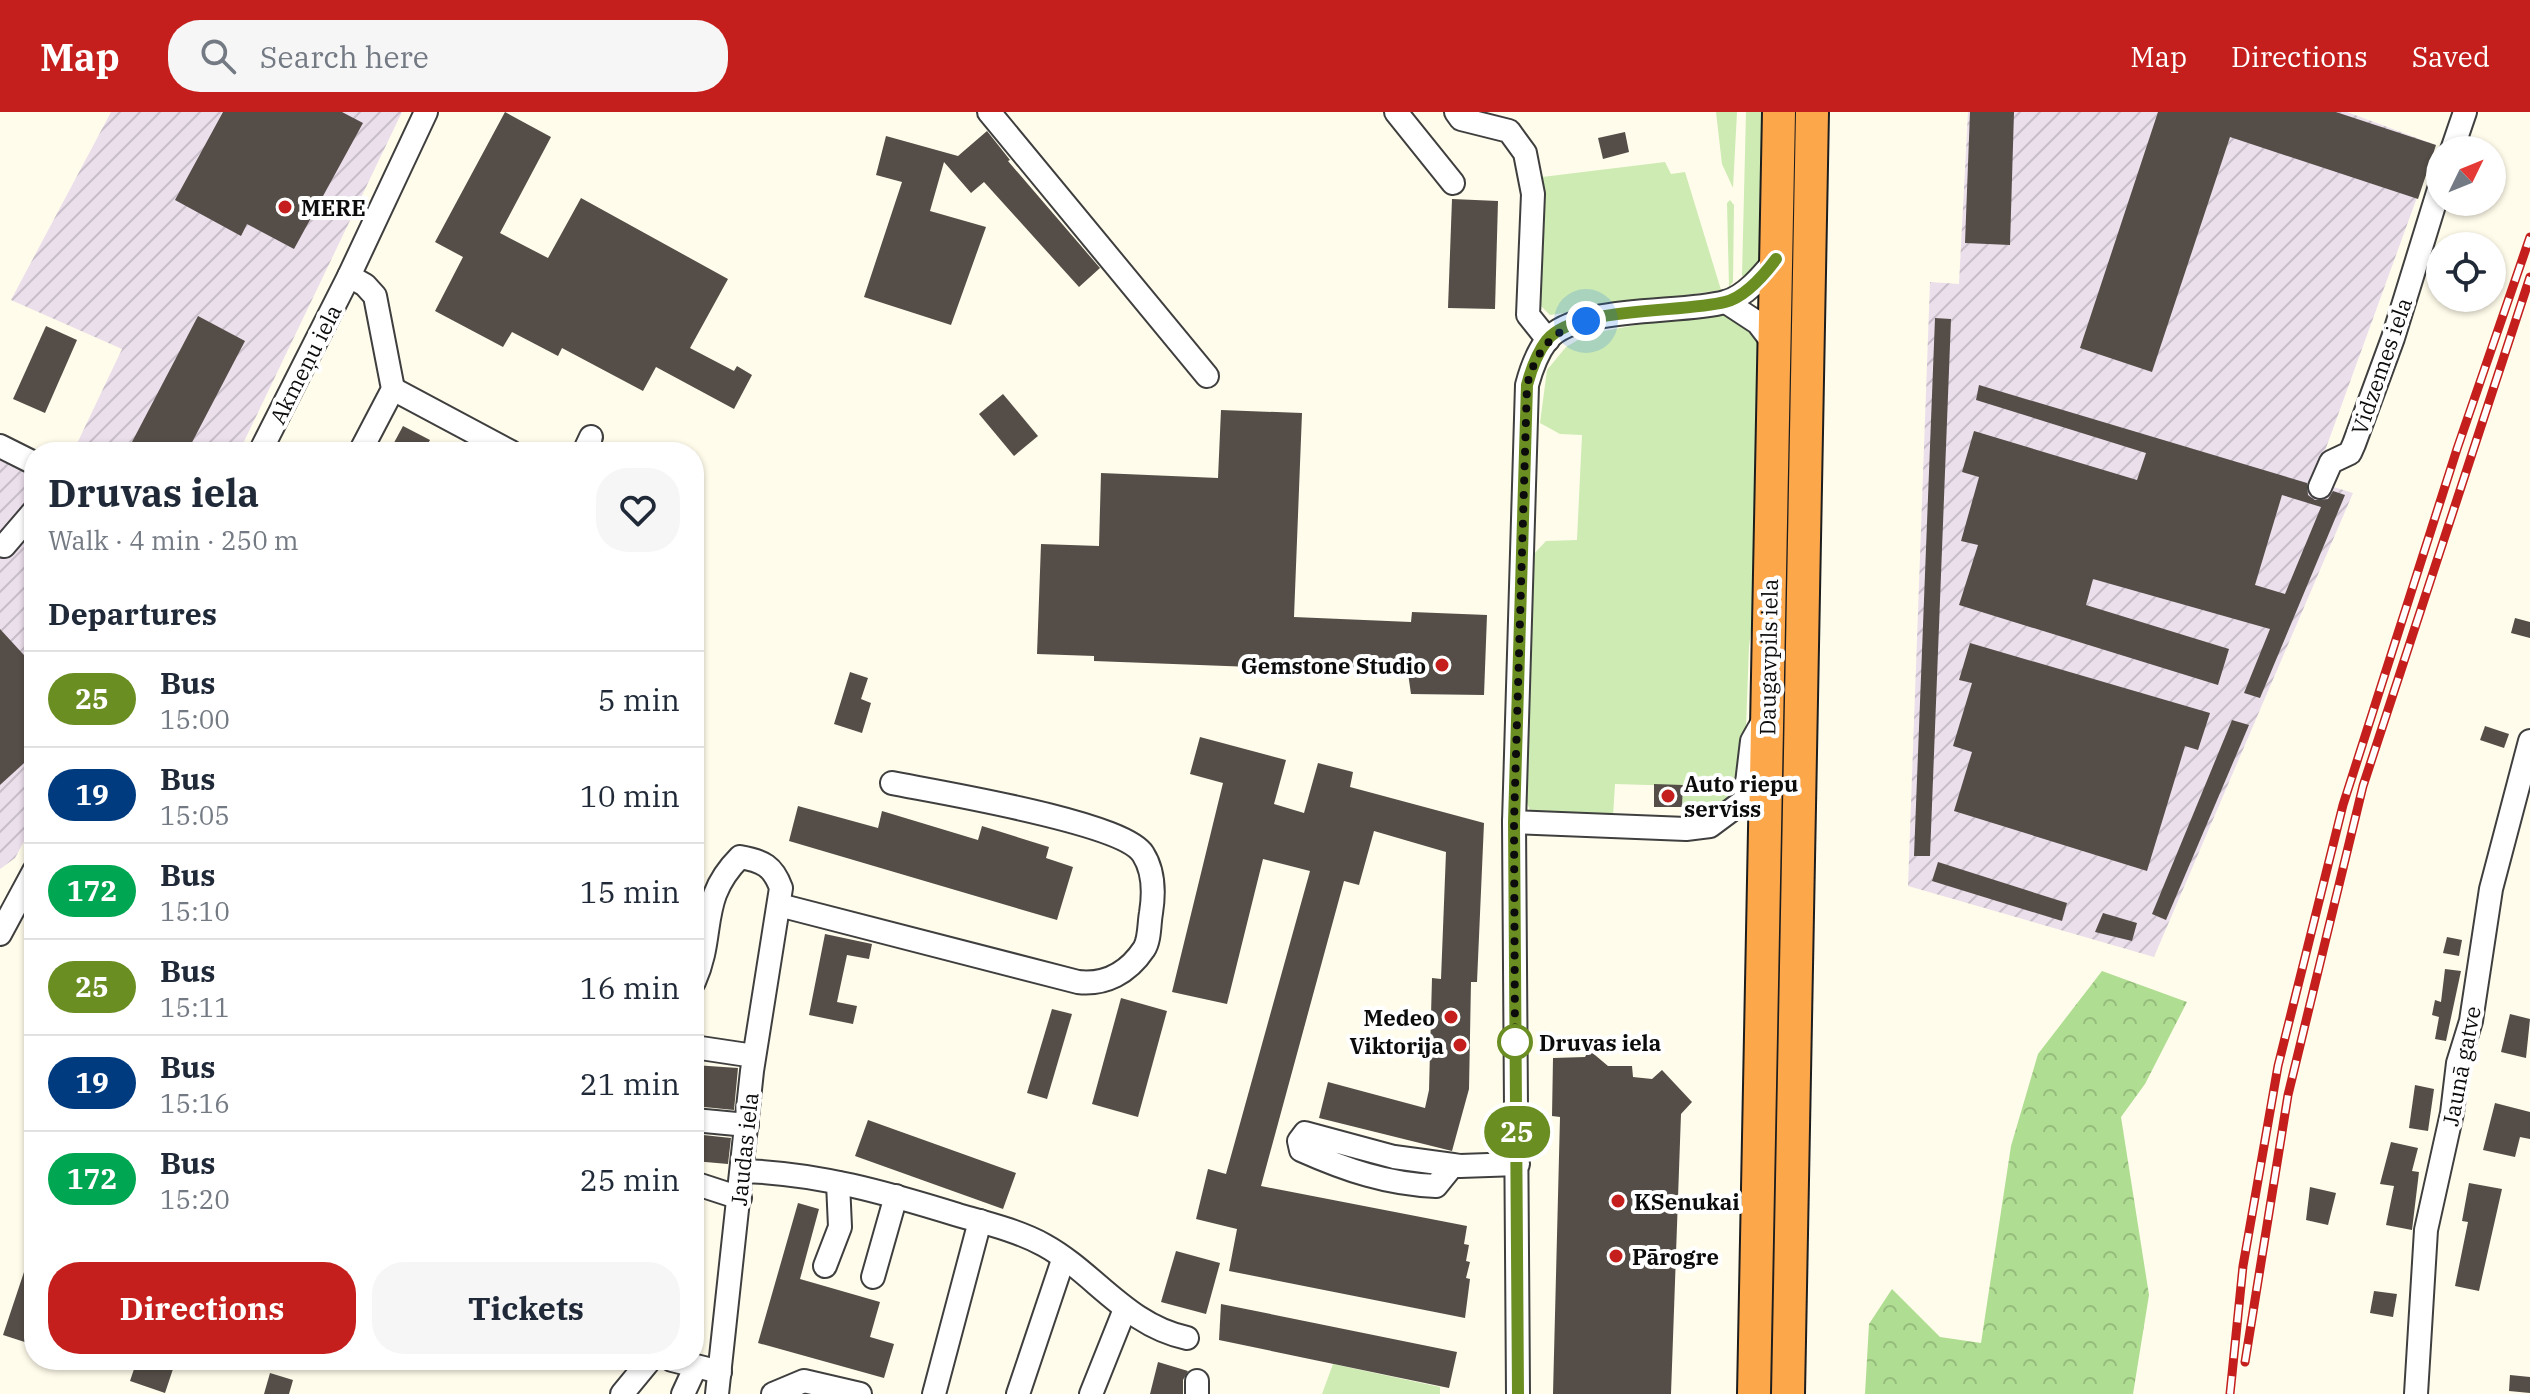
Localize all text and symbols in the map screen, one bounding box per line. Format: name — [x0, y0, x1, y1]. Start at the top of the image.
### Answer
search box — [168, 20, 728, 92]
text: Map — [40, 32, 120, 81]
icon: search — [196, 34, 240, 78]
text: Search here — [260, 37, 429, 76]
text: Map — [2130, 38, 2187, 75]
text: Directions — [2231, 38, 2368, 75]
text: Saved — [2412, 38, 2490, 75]
north arrow — [2426, 136, 2506, 216]
map controls — [2426, 136, 2506, 312]
place label: MERE — [301, 193, 366, 222]
marker: MERE — [276, 198, 294, 216]
button: locate — [2426, 232, 2506, 312]
street label: Vidzemes iela — [2344, 294, 2418, 438]
street label: Akmeņu iela — [262, 299, 348, 429]
your location — [1566, 301, 1606, 341]
text: Druvas iela — [48, 468, 259, 517]
button: heart — [596, 468, 680, 552]
text: Walk · 4 min · 250 m — [48, 523, 299, 557]
street label: Daugavpils iela — [1752, 578, 1784, 736]
text: Departures — [48, 594, 217, 633]
place label: Gemstone Studio — [1241, 651, 1426, 680]
marker: Gemstone Studio — [1433, 656, 1451, 674]
text: Bus — [160, 663, 215, 702]
text: 25 — [75, 680, 109, 717]
text: 5 min — [598, 680, 680, 719]
text: 15:00 — [160, 702, 230, 736]
text: Bus — [160, 759, 215, 798]
place label: Auto riepu serviss — [1684, 769, 1798, 823]
text: 19 — [75, 776, 109, 813]
text: 10 min — [580, 776, 680, 815]
marker: Auto riepu serviss — [1659, 787, 1677, 805]
text: 15:05 — [160, 798, 230, 832]
text: Bus — [160, 855, 215, 894]
text: 172 — [67, 872, 117, 909]
text: 15 min — [580, 872, 680, 911]
text: 15:10 — [160, 894, 230, 928]
text: Bus — [160, 951, 215, 990]
text: 25 — [75, 968, 109, 1005]
text: 16 min — [580, 968, 680, 1007]
text: 15:11 — [160, 990, 230, 1024]
place label: Medeo — [1364, 1003, 1435, 1032]
street label: Jaunā gatve — [2435, 1004, 2487, 1128]
marker: Medeo — [1442, 1008, 1460, 1026]
marker: Druvas iela — [1498, 1025, 1532, 1059]
place label: Druvas iela — [1539, 1028, 1661, 1057]
place label: Viktorija — [1349, 1031, 1444, 1060]
marker: Viktorija — [1451, 1036, 1469, 1054]
text: Bus — [160, 1047, 215, 1086]
text: 19 — [75, 1064, 109, 1101]
text: 21 min — [580, 1064, 680, 1103]
text: 15:16 — [160, 1086, 230, 1120]
street label: Jaudas iela — [724, 1091, 764, 1207]
line badge: 25 — [1481, 1106, 1553, 1158]
text: 25 — [1500, 1113, 1534, 1150]
text: Bus — [160, 1143, 215, 1182]
text: 172 — [67, 1160, 117, 1197]
text: 25 min — [580, 1160, 680, 1199]
text: 15:20 — [160, 1182, 230, 1216]
place label: KSenukai — [1634, 1187, 1740, 1216]
marker: KSenukai — [1609, 1192, 1627, 1210]
place label: Pārogre — [1632, 1242, 1719, 1271]
marker: Pārogre — [1607, 1247, 1625, 1265]
button: Directions — [48, 1262, 356, 1354]
button: Tickets — [372, 1262, 680, 1354]

